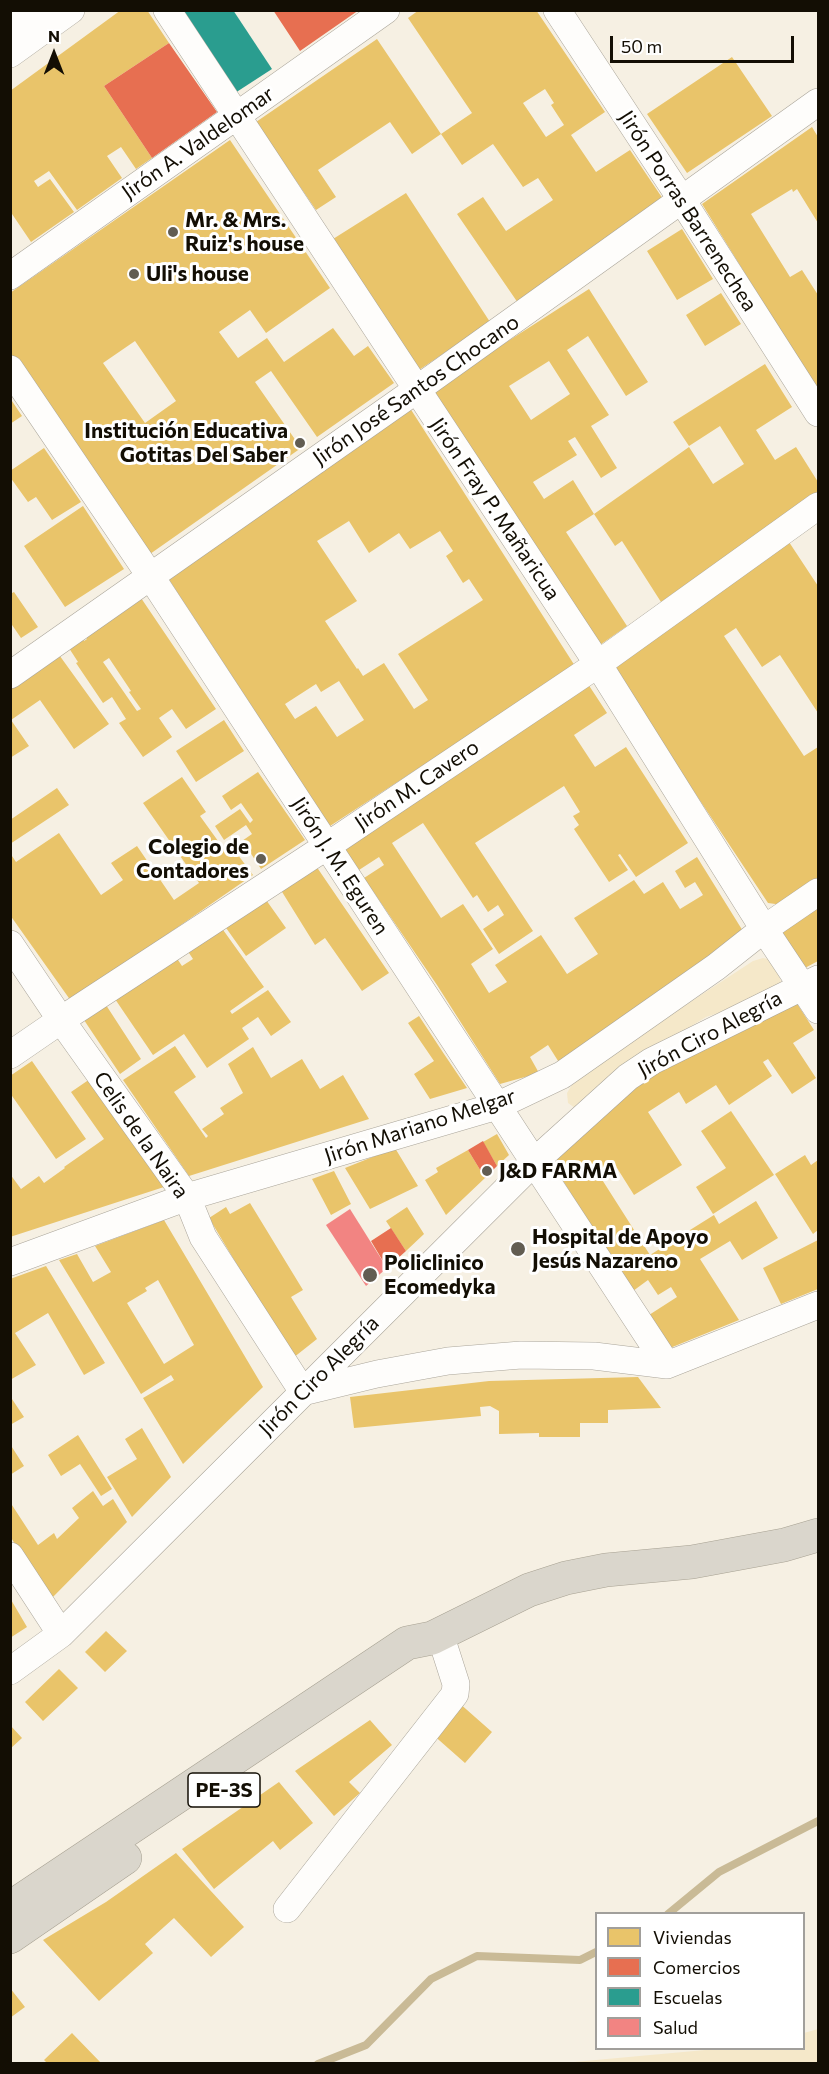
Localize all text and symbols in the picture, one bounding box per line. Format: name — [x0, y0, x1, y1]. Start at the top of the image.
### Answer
north arrow — [24, 24, 84, 84]
scale bar — [613, 24, 798, 62]
text: N — [48, 26, 60, 45]
text: 50 m — [621, 35, 662, 57]
street label: Jirón A. Valdelomar — [117, 81, 279, 205]
street label: Jirón Porras Barrenechea — [614, 106, 762, 316]
place label: Mr. & Mrs. Ruiz's house — [185, 207, 304, 257]
marker: Mr. & Mrs. Ruiz's house — [166, 225, 180, 239]
place label: Uli's house — [146, 261, 249, 287]
marker: Uli's house — [127, 267, 141, 281]
street label: Jirón José Santos Chocano — [308, 309, 524, 471]
street label: Jirón Fray P. Mañaricua — [425, 413, 565, 605]
place label: Institución Educativa Gotitas Del Saber — [84, 418, 288, 468]
marker: Institución Educativa Gotitas Del Saber — [293, 436, 307, 450]
street label: Jirón M. Cavero — [350, 734, 484, 836]
street label: Jirón J. M. Eguren — [286, 792, 394, 940]
place label: Colegio de Contadores — [136, 834, 249, 884]
marker: Colegio de Contadores — [254, 852, 268, 866]
street label: Jirón Ciro Alegría — [634, 985, 786, 1083]
street label: Celis de la Naira — [88, 1067, 194, 1203]
street label: Jirón Mariano Melgar — [321, 1083, 519, 1169]
place label: J&D FARMA — [499, 1158, 617, 1184]
marker: J&D FARMA — [480, 1164, 494, 1178]
place label: Hospital de Apoyo Jesús Nazareno — [532, 1224, 708, 1274]
marker: Hospital de Apoyo Jesús Nazareno — [509, 1240, 527, 1258]
place label: Policlinico Ecomedyka — [384, 1250, 496, 1300]
marker: Policlinico Ecomedyka — [361, 1266, 379, 1284]
street label: Jirón Ciro Alegría — [254, 1311, 384, 1441]
road number: PE-3S — [188, 1773, 260, 1807]
legend — [595, 1912, 805, 2050]
text: Viviendas — [653, 1926, 732, 1948]
text: Comercios — [653, 1956, 740, 1978]
text: Escuelas — [653, 1986, 722, 2008]
text: Salud — [653, 2016, 698, 2038]

